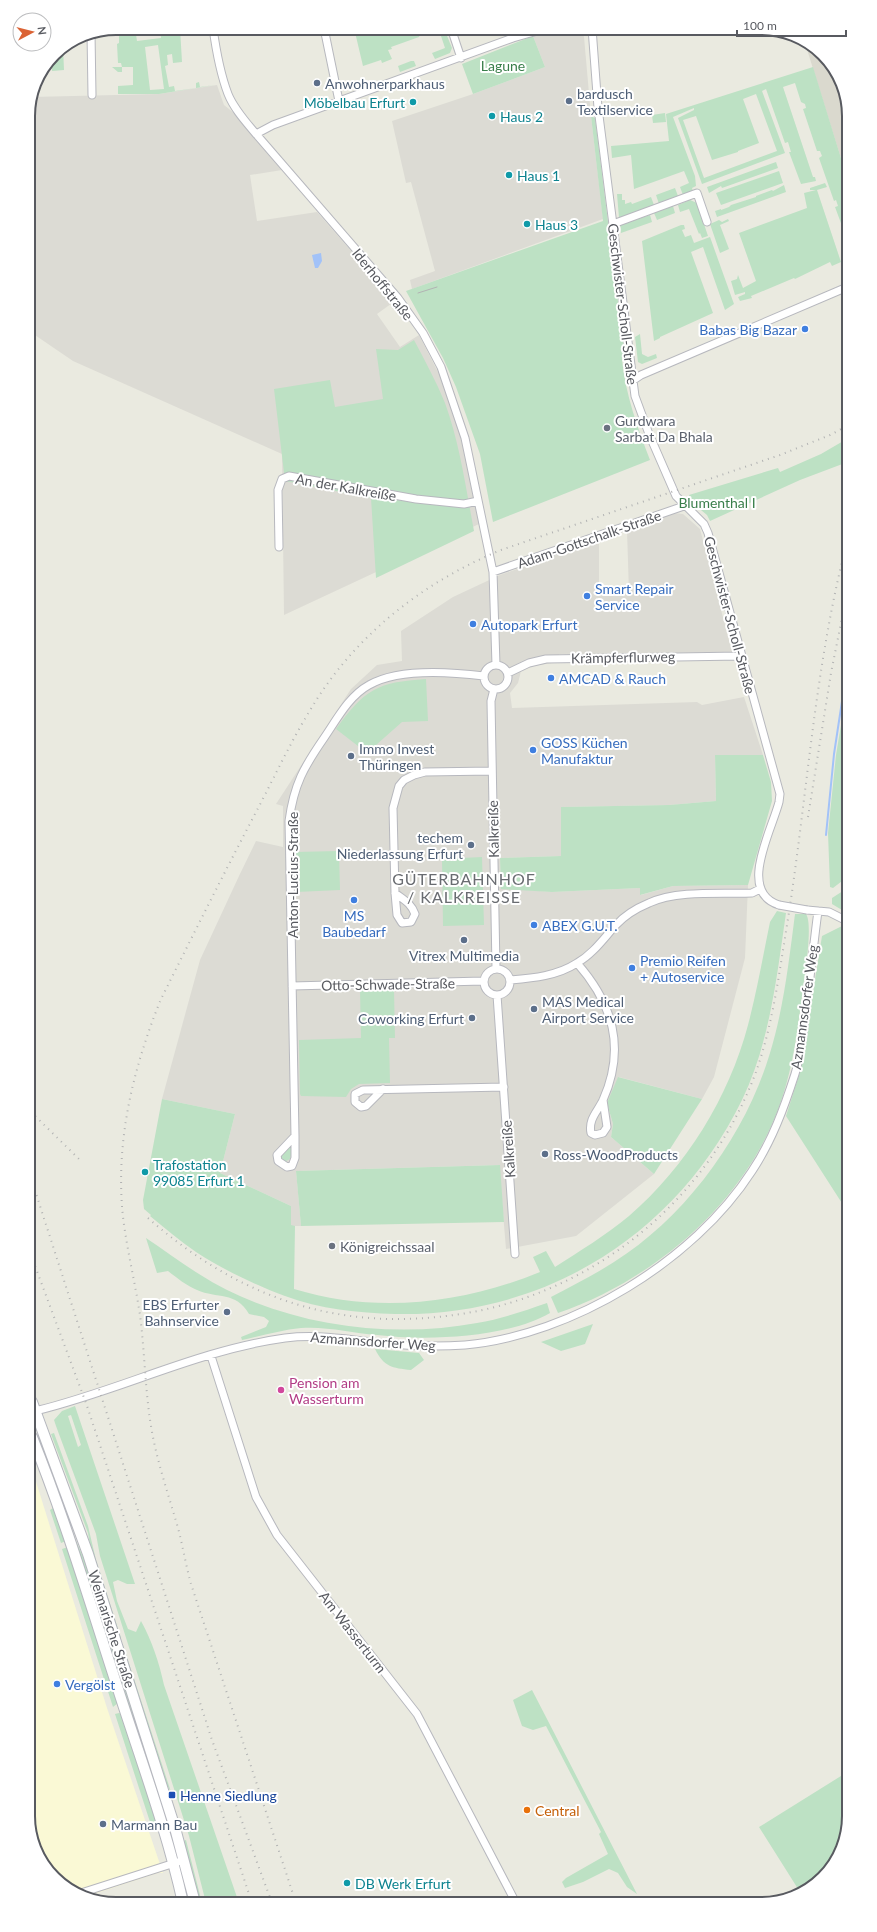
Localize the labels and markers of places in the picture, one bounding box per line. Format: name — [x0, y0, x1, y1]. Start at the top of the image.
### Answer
place label: Anwohnerparkhaus — [325, 75, 445, 92]
marker: Anwohnerparkhaus — [312, 78, 322, 88]
place label: bardusch Textilservice — [577, 85, 653, 118]
place label: Möbelbau Erfurt — [304, 94, 405, 111]
marker: bardusch Textilservice — [564, 96, 574, 106]
marker: Möbelbau Erfurt — [408, 97, 418, 107]
place label: Haus 2 — [500, 108, 543, 125]
marker: Haus 2 — [487, 111, 497, 121]
place label: Haus 1 — [517, 167, 560, 184]
marker: Haus 1 — [504, 170, 514, 180]
place label: Haus 3 — [535, 216, 578, 233]
marker: Haus 3 — [522, 219, 532, 229]
place label: Babas Big Bazar — [699, 321, 797, 338]
marker: Babas Big Bazar — [800, 324, 810, 334]
place label: Gurdwara Sarbat Da Bhala — [615, 412, 713, 445]
marker: Gurdwara Sarbat Da Bhala — [602, 423, 612, 433]
place label: Smart Repair Service — [595, 580, 674, 613]
marker: Smart Repair Service — [582, 591, 592, 601]
place label: Autopark Erfurt — [481, 616, 577, 633]
marker: Autopark Erfurt — [468, 619, 478, 629]
place label: AMCAD & Rauch — [559, 670, 666, 687]
marker: AMCAD & Rauch — [546, 673, 556, 683]
place label: GOSS Küchen Manufaktur — [541, 734, 628, 767]
place label: Immo Invest Thüringen — [359, 740, 434, 773]
marker: GOSS Küchen Manufaktur — [528, 745, 538, 755]
marker: Immo Invest Thüringen — [346, 751, 356, 761]
place label: techem Niederlassung Erfurt — [337, 829, 463, 862]
marker: techem Niederlassung Erfurt — [466, 840, 476, 850]
marker: MS Baubedarf — [349, 895, 359, 905]
place label: MS Baubedarf — [322, 907, 386, 940]
place label: ABEX G.U.T. — [542, 917, 617, 934]
marker: ABEX G.U.T. — [529, 920, 539, 930]
marker: Vitrex Multimedia — [459, 935, 469, 945]
place label: Vitrex Multimedia — [409, 947, 519, 964]
place label: Premio Reifen + Autoservice — [640, 952, 726, 985]
marker: Premio Reifen + Autoservice — [627, 963, 637, 973]
place label: MAS Medical Airport Service — [542, 993, 634, 1026]
marker: MAS Medical Airport Service — [529, 1004, 539, 1014]
place label: Coworking Erfurt — [358, 1010, 464, 1027]
marker: Coworking Erfurt — [467, 1013, 477, 1023]
place label: Ross-WoodProducts — [553, 1146, 678, 1163]
marker: Ross-WoodProducts — [540, 1149, 550, 1159]
place label: Trafostation 99085 Erfurt 1 — [153, 1156, 245, 1189]
marker: Trafostation 99085 Erfurt 1 — [140, 1167, 150, 1177]
place label: Königreichssaal — [340, 1238, 435, 1255]
marker: Königreichssaal — [327, 1241, 337, 1251]
place label: EBS Erfurter Bahnservice — [142, 1296, 219, 1329]
marker: EBS Erfurter Bahnservice — [222, 1307, 232, 1317]
place label: Pension am Wasserturm — [289, 1374, 364, 1407]
marker: Pension am Wasserturm — [276, 1385, 286, 1395]
place label: Vergölst — [65, 1676, 115, 1693]
marker: Vergölst — [52, 1679, 62, 1689]
place label: Henne Siedlung — [180, 1787, 277, 1804]
marker: Henne Siedlung — [167, 1790, 177, 1800]
place label: Central — [535, 1802, 580, 1819]
marker: Central — [522, 1805, 532, 1815]
place label: Marmann Bau — [111, 1816, 197, 1833]
marker: Marmann Bau — [98, 1819, 108, 1829]
place label: DB Werk Erfurt — [355, 1875, 451, 1892]
marker: DB Werk Erfurt — [342, 1878, 352, 1888]

